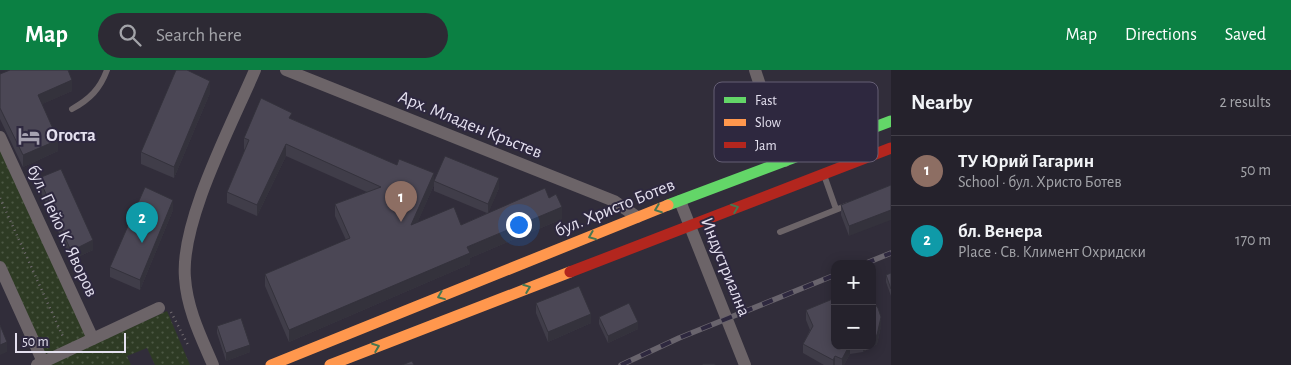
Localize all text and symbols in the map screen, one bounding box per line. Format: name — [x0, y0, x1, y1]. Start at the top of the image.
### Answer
search box — [98, 13, 448, 58]
icon: search — [116, 21, 144, 49]
text: Map — [25, 23, 68, 47]
text: Search here — [156, 26, 242, 45]
text: Map — [1066, 26, 1097, 44]
text: Directions — [1125, 26, 1197, 44]
text: Saved — [1225, 26, 1266, 44]
legend — [714, 82, 878, 162]
street label: Арх. Младен Кръстев — [396, 88, 544, 162]
text: Nearby — [911, 92, 972, 113]
text: Fast — [755, 94, 777, 108]
text: 2 results — [1219, 94, 1271, 110]
text: Slow — [755, 116, 782, 130]
hotel icon: Огоста — [16, 123, 42, 149]
place label: Огоста — [46, 127, 96, 145]
text: Jam — [755, 139, 777, 153]
text: ТУ Юрий Гагарин — [958, 152, 1094, 171]
street label: бул. Пейо К. Яворов — [24, 162, 101, 300]
text: 1 — [924, 162, 930, 178]
text: 50 m — [1240, 162, 1271, 178]
text: School · бул. Христо Ботев — [958, 174, 1122, 190]
street label: бул. Христо Ботев — [552, 175, 677, 240]
pin: 1 — [385, 181, 417, 222]
pin: 2 — [126, 202, 158, 243]
one-way arrow — [655, 203, 663, 213]
one-way arrow — [730, 204, 739, 214]
your location — [506, 212, 532, 238]
street label: Индустриална — [697, 215, 753, 319]
text: бл. Венера — [958, 222, 1043, 241]
one-way arrow — [588, 229, 597, 240]
text: 2 — [923, 232, 931, 248]
text: 170 m — [1235, 232, 1271, 248]
text: Place · Св. Климент Охридски — [958, 244, 1146, 260]
map controls — [831, 260, 876, 350]
button: + — [831, 260, 876, 305]
one-way arrow — [522, 284, 531, 294]
one-way arrow — [438, 290, 446, 300]
button: − — [831, 305, 876, 350]
scale bar — [15, 330, 126, 353]
text: 50 m — [22, 335, 49, 349]
one-way arrow — [371, 343, 380, 353]

